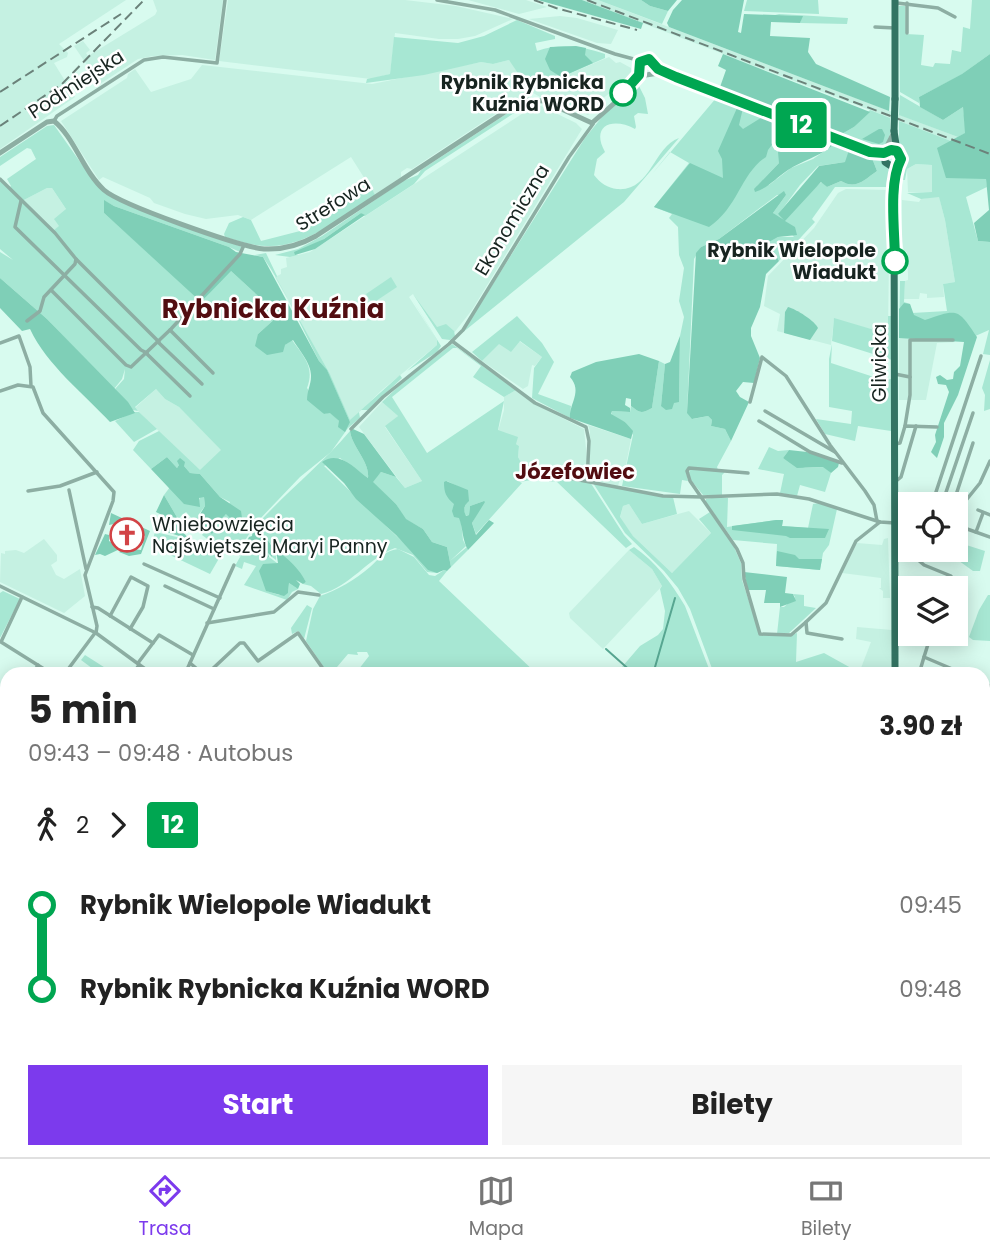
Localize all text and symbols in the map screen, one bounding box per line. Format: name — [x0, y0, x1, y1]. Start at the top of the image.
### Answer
street label: Podmiejska — [23, 43, 129, 125]
place label: Rybnik Rybnicka Kuźnia WORD — [441, 69, 604, 118]
marker: Rybnik Rybnicka Kuźnia WORD — [610, 80, 636, 106]
line badge: 12 — [770, 102, 832, 148]
text: 12 — [790, 108, 812, 141]
street label: Ekonomiczna — [468, 159, 556, 281]
street label: Strefowa — [290, 170, 376, 238]
place label: Rybnik Wielopole Wiadukt — [707, 237, 876, 286]
marker: Rybnik Wielopole Wiadukt — [882, 248, 908, 274]
district label: Rybnicka Kuźnia — [162, 291, 384, 327]
street label: Gliwicka — [866, 324, 893, 402]
district label: Józefowiec — [515, 457, 635, 486]
map controls — [898, 492, 968, 646]
button: locate — [898, 492, 968, 562]
place label: Wniebowzięcia Najświętszej Maryi Panny — [152, 511, 388, 560]
church icon: Wniebowzięcia Najświętszej Maryi Panny — [108, 516, 146, 554]
button: layers — [898, 576, 968, 646]
text: 5 min — [28, 683, 138, 736]
text: 3.90 zł — [879, 708, 962, 744]
text: 09:43 – 09:48 · Autobus — [28, 737, 293, 769]
icon: walk — [28, 806, 66, 844]
icon: forward — [99, 806, 137, 844]
text: 12 — [161, 808, 184, 841]
text: 2 — [76, 809, 89, 841]
text: Rybnik Wielopole Wiadukt — [80, 887, 431, 923]
text: 09:45 — [899, 889, 962, 921]
text: Rybnik Rybnicka Kuźnia WORD — [80, 971, 490, 1007]
text: 09:48 — [899, 973, 962, 1005]
button: Start — [28, 1065, 488, 1145]
button: Bilety — [502, 1065, 962, 1145]
tab: Trasa — [139, 1172, 192, 1243]
tab: Mapa — [469, 1172, 524, 1243]
tab: Bilety — [801, 1172, 851, 1243]

